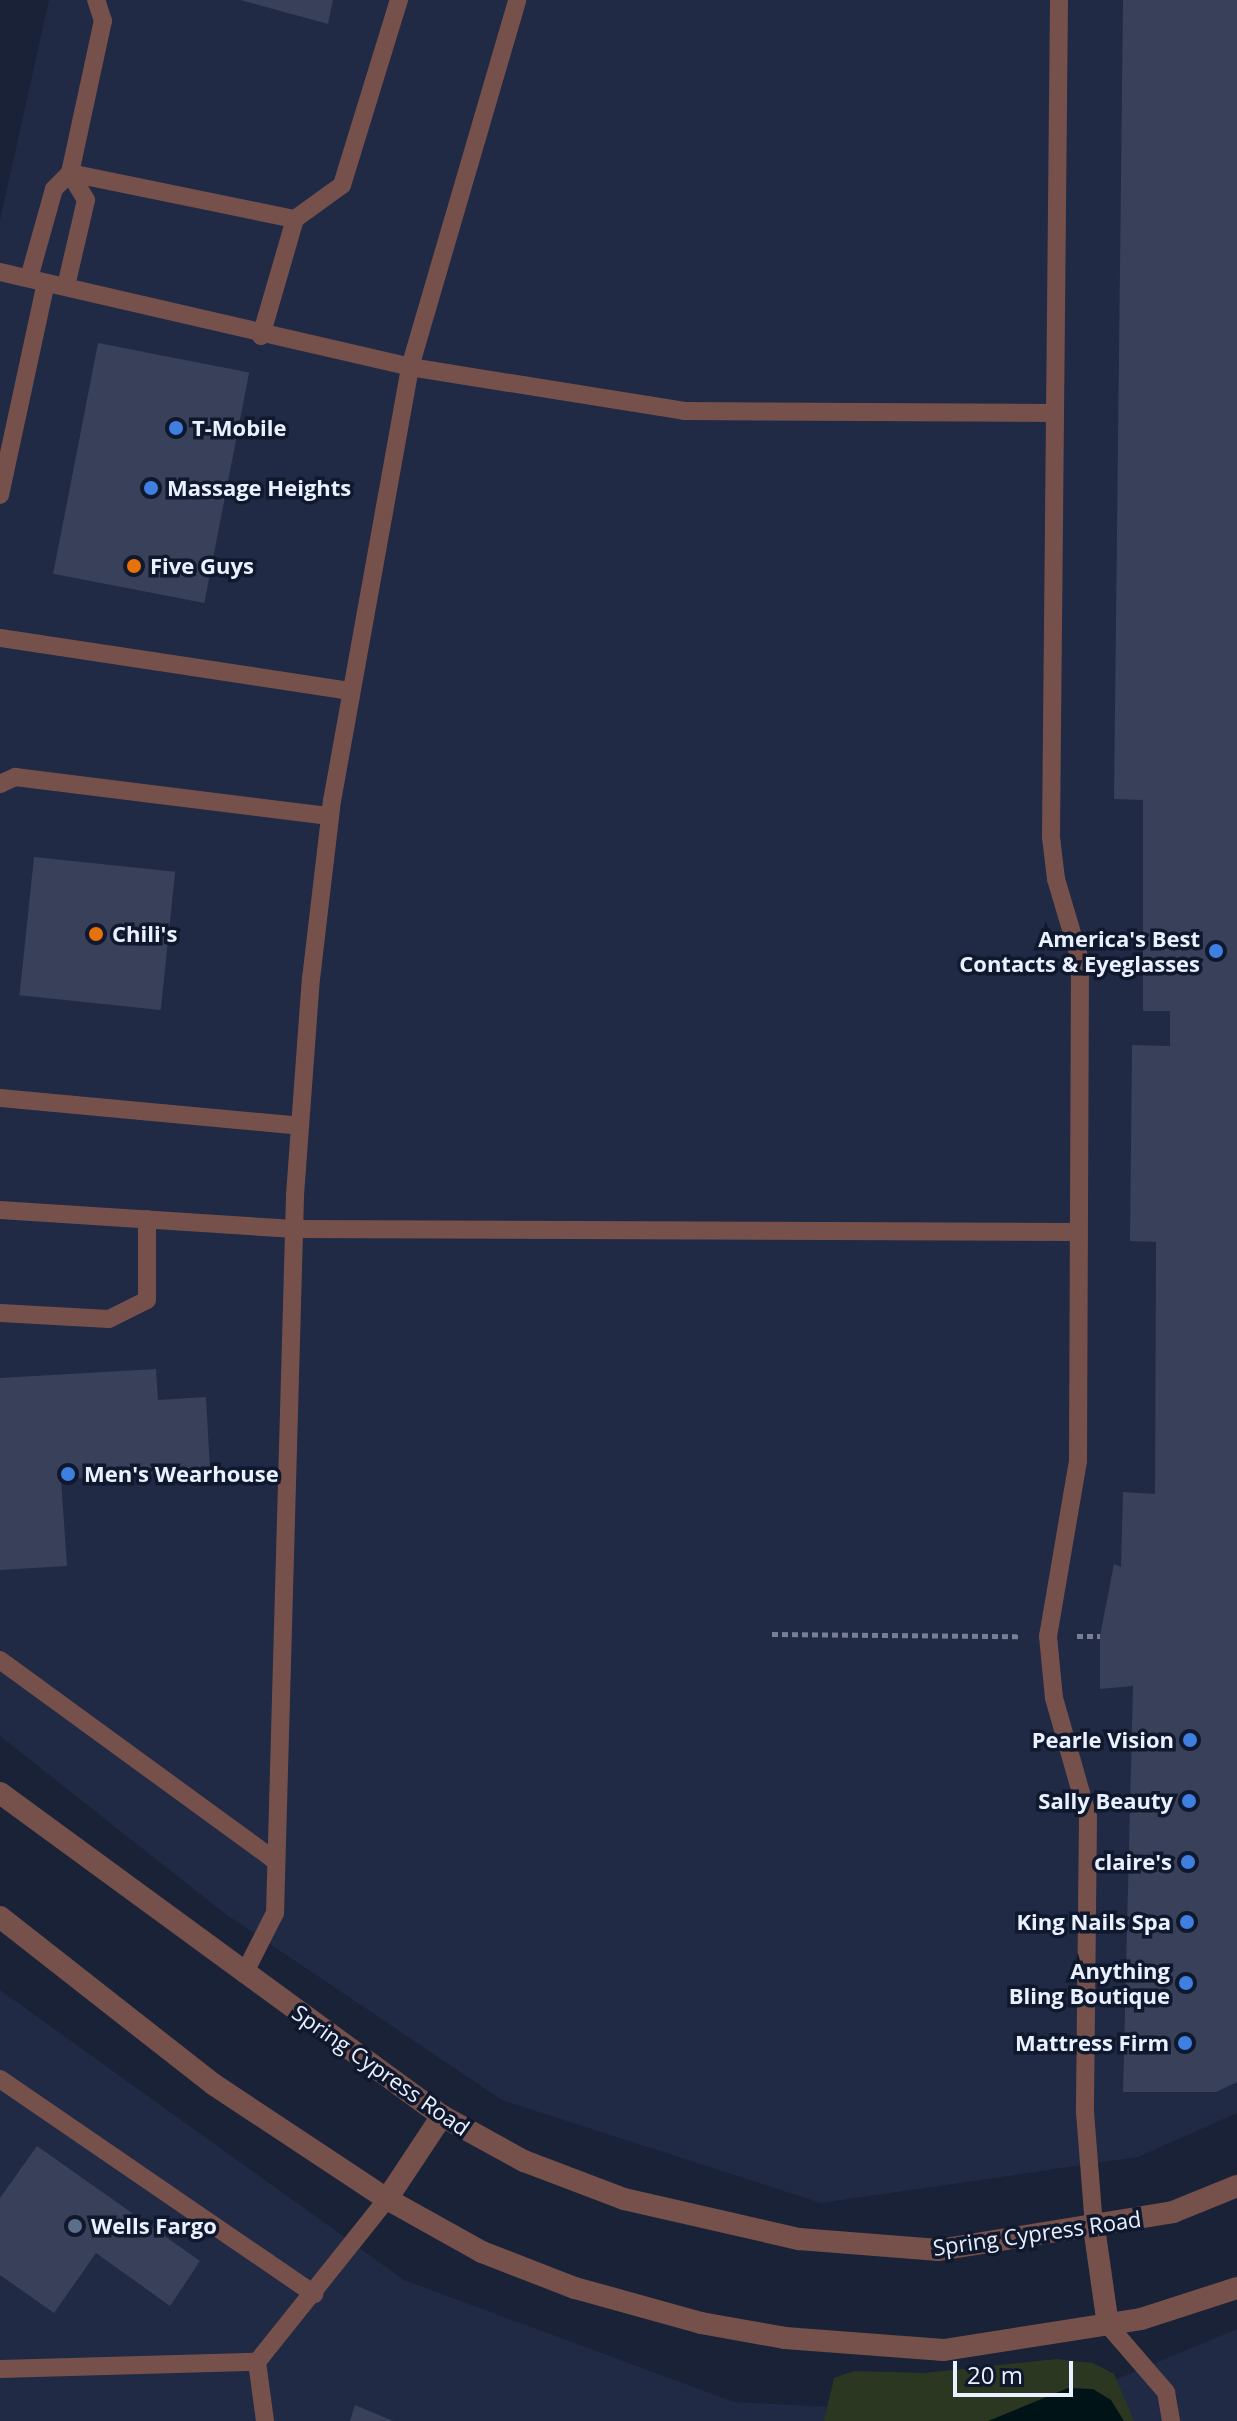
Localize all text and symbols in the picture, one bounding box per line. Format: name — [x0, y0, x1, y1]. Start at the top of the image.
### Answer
place label: T-Mobile — [192, 415, 287, 441]
marker: T-Mobile — [167, 419, 185, 437]
place label: Massage Heights — [167, 475, 351, 501]
marker: Massage Heights — [142, 479, 160, 497]
place label: Five Guys — [150, 553, 254, 579]
marker: Five Guys — [125, 557, 143, 575]
place label: Chili's — [112, 921, 177, 947]
marker: Chili's — [87, 925, 105, 943]
place label: America's Best Contacts & Eyeglasses — [959, 925, 1200, 976]
marker: America's Best Contacts & Eyeglasses — [1207, 942, 1225, 960]
place label: Men's Wearhouse — [84, 1461, 279, 1487]
marker: Men's Wearhouse — [59, 1465, 77, 1483]
place label: Pearle Vision — [1032, 1727, 1174, 1753]
marker: Pearle Vision — [1181, 1731, 1199, 1749]
place label: Sally Beauty — [1038, 1788, 1173, 1814]
marker: Sally Beauty — [1180, 1792, 1198, 1810]
place label: claire's — [1094, 1849, 1172, 1875]
marker: claire's — [1179, 1853, 1197, 1871]
place label: King Nails Spa — [1016, 1909, 1171, 1935]
marker: King Nails Spa — [1178, 1913, 1196, 1931]
place label: Anything Bling Boutique — [1009, 1957, 1170, 2008]
marker: Anything Bling Boutique — [1177, 1974, 1195, 1992]
street label: Spring Cypress Road — [287, 1999, 475, 2141]
place label: Mattress Firm — [1015, 2030, 1169, 2056]
marker: Mattress Firm — [1176, 2034, 1194, 2052]
street label: Spring Cypress Road — [931, 2205, 1143, 2261]
place label: Wells Fargo — [91, 2213, 217, 2239]
marker: Wells Fargo — [66, 2217, 84, 2235]
scale bar — [957, 2345, 1077, 2395]
text: 20 m — [967, 2358, 1023, 2391]

